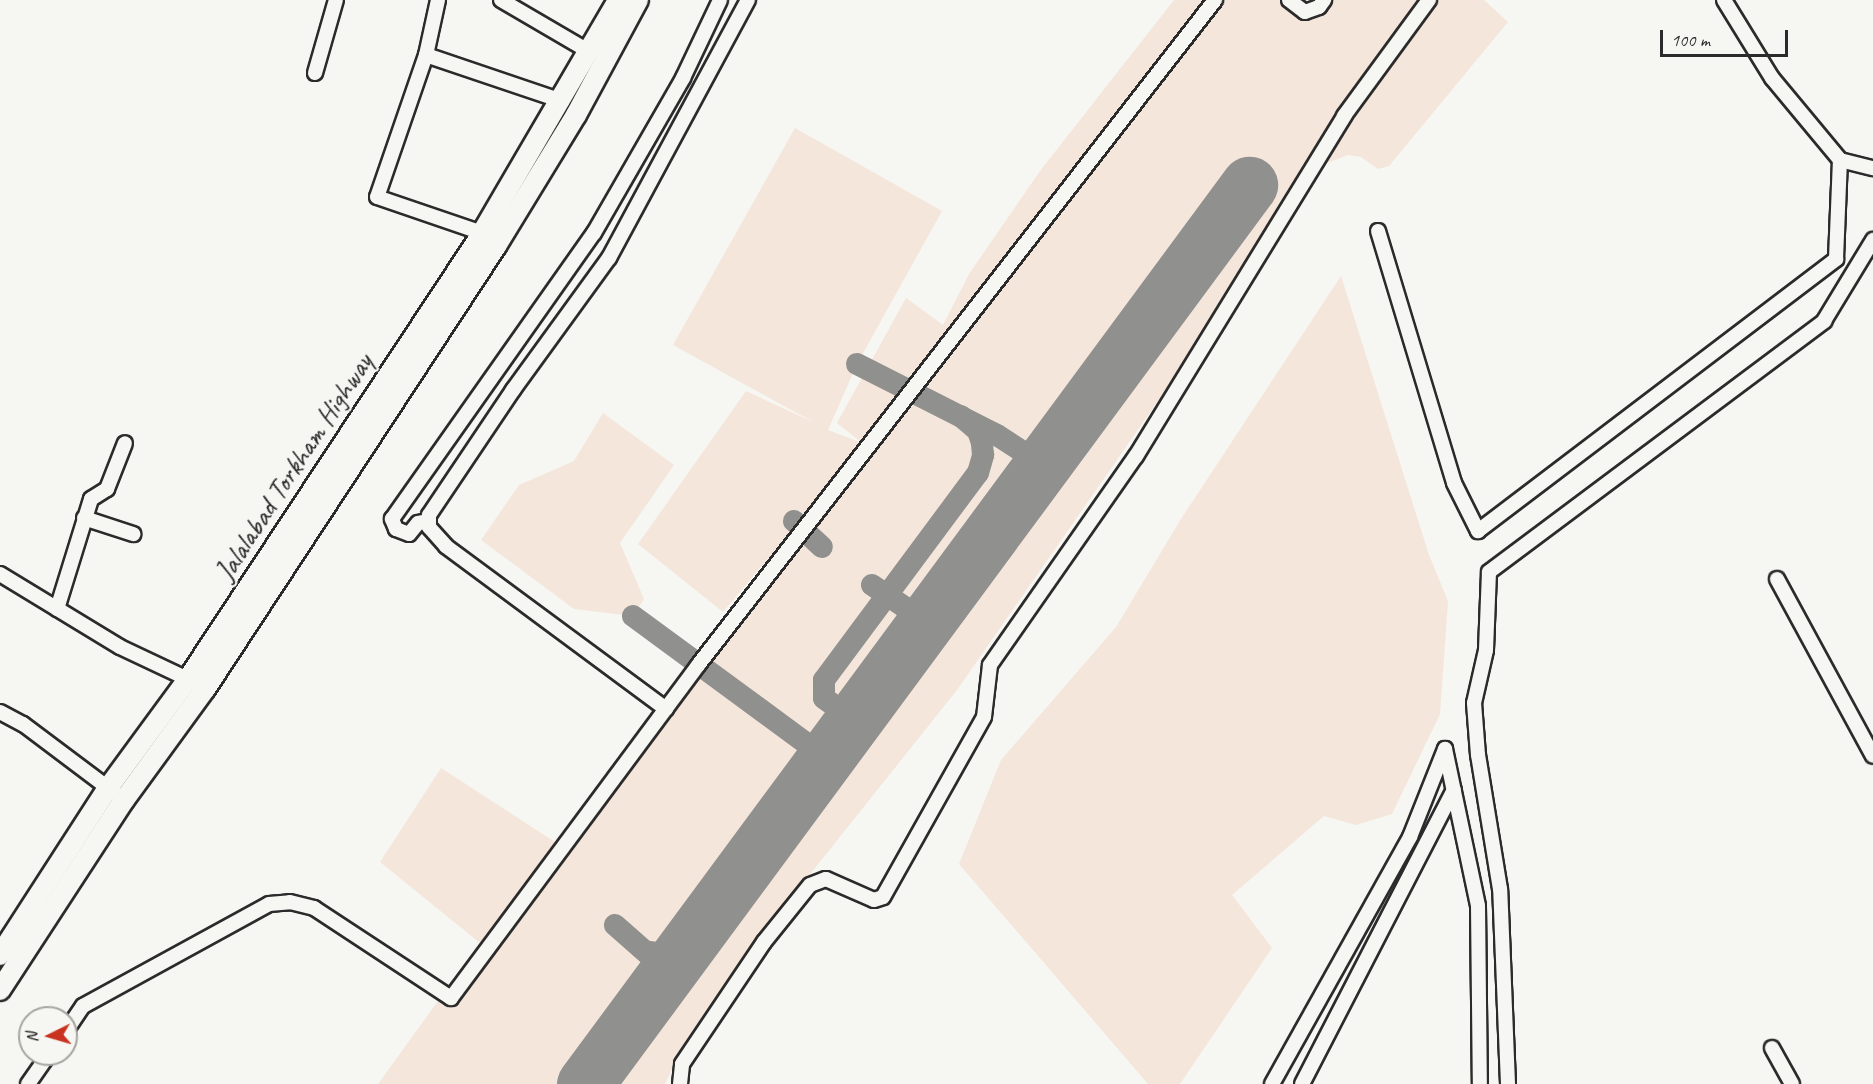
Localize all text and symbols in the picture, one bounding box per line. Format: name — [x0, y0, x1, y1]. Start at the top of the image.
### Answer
scale bar — [1663, 18, 1790, 56]
text: 100 m — [1671, 29, 1710, 51]
street label: Jalalabad Torkham Highway — [209, 348, 379, 586]
north arrow — [18, 1006, 78, 1066]
text: N — [22, 1032, 42, 1043]

